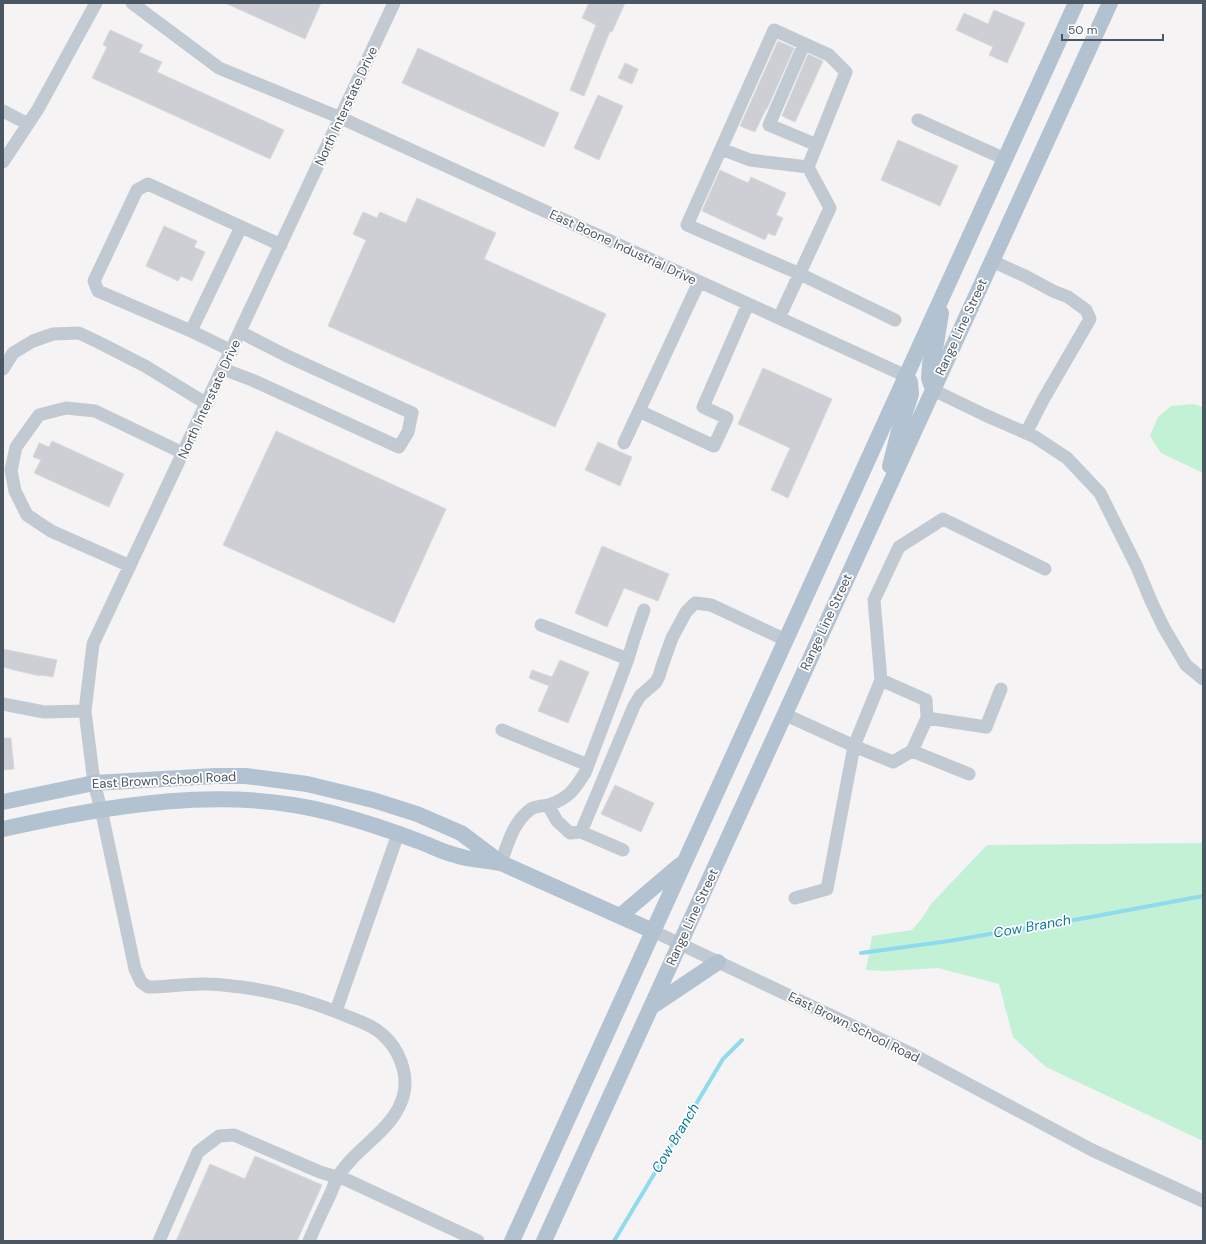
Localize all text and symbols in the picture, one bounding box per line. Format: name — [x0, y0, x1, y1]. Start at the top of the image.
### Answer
scale bar — [1062, 16, 1163, 42]
text: 50 m — [1068, 22, 1097, 38]
street label: North Interstate Drive — [311, 44, 381, 168]
street label: East Boone Industrial Drive — [547, 205, 699, 289]
street label: Range Line Street — [931, 276, 991, 378]
street label: North Interstate Drive — [174, 337, 244, 461]
street label: Range Line Street — [796, 571, 856, 673]
street label: East Brown School Road — [91, 768, 237, 792]
street label: Range Line Street — [662, 866, 722, 968]
water label: Cow Branch — [992, 910, 1072, 942]
street label: East Brown School Road — [785, 988, 923, 1066]
water label: Cow Branch — [647, 1100, 703, 1176]

